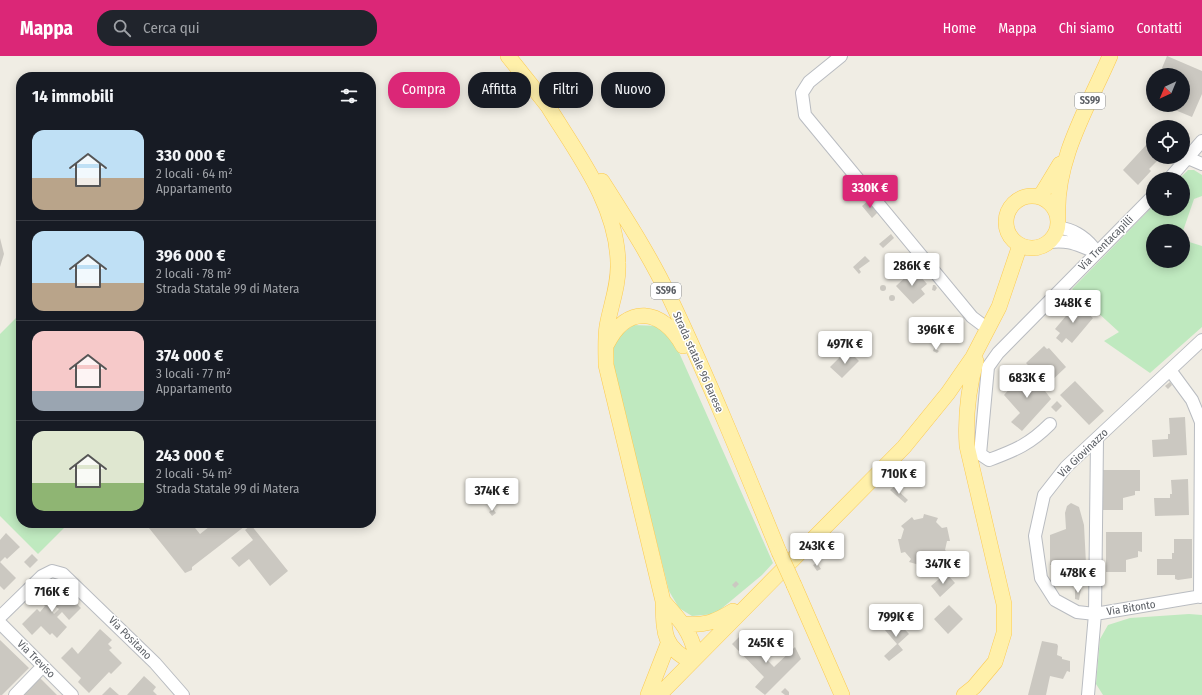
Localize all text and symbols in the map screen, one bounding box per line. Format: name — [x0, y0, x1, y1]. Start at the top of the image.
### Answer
search box — [97, 10, 377, 46]
text: Mappa — [20, 17, 73, 40]
icon: search — [111, 17, 133, 39]
text: Cerca qui — [143, 19, 199, 37]
text: Home — [943, 20, 976, 37]
text: Mappa — [998, 20, 1037, 37]
text: Chi siamo — [1059, 20, 1114, 37]
text: Contatti — [1136, 20, 1182, 37]
north arrow — [1146, 68, 1190, 112]
map controls — [1146, 68, 1190, 268]
chip: Compra — [388, 72, 460, 108]
chip: Affitta — [468, 72, 531, 108]
chip: Filtri — [539, 72, 593, 108]
chip: Nuovo — [601, 72, 665, 108]
icon: filters — [338, 85, 360, 107]
text: 14 immobili — [32, 86, 114, 107]
road number: SS99 — [1075, 93, 1105, 109]
button: locate — [1146, 120, 1190, 164]
text: 330 000 € — [156, 145, 225, 166]
icon: home — [64, 146, 112, 194]
text: 2 locali · 64 m² — [156, 166, 233, 181]
button: + — [1146, 172, 1190, 216]
pin: 330K € — [837, 175, 903, 209]
text: 330K € — [852, 180, 888, 195]
text: Appartamento — [156, 181, 232, 196]
street label: Via Trentacapilli — [1076, 213, 1136, 273]
button: − — [1146, 224, 1190, 268]
text: 396 000 € — [156, 245, 226, 266]
icon: home — [64, 247, 112, 295]
pin: 286K € — [879, 253, 945, 287]
text: 286K € — [894, 258, 930, 273]
text: 2 locali · 78 m² — [156, 266, 231, 281]
text: Strada Statale 99 di Matera — [156, 281, 299, 296]
road number: SS96 — [651, 283, 681, 299]
pin: 348K € — [1040, 290, 1106, 324]
text: 348K € — [1055, 295, 1091, 310]
street label: Strada statale 96 Barese — [670, 310, 726, 414]
pin: 396K € — [903, 317, 969, 351]
text: 396K € — [918, 322, 954, 337]
pin: 497K € — [812, 331, 878, 365]
text: 497K € — [827, 336, 863, 351]
text: 374 000 € — [156, 345, 223, 366]
icon: home — [64, 347, 112, 395]
pin: 683K € — [994, 365, 1060, 399]
text: 3 locali · 77 m² — [156, 366, 231, 381]
text: 683K € — [1008, 370, 1046, 385]
text: Appartamento — [156, 381, 232, 396]
street label: Via Giovinazzo — [1055, 426, 1111, 480]
text: 243 000 € — [156, 445, 224, 466]
icon: home — [64, 447, 112, 495]
pin: 710K € — [866, 461, 932, 495]
text: 2 locali · 54 m² — [156, 466, 232, 481]
text: 710K € — [881, 466, 917, 481]
pin: 374K € — [459, 478, 525, 512]
text: Strada Statale 99 di Matera — [156, 481, 299, 496]
text: 374K € — [474, 483, 510, 498]
pin: 243K € — [784, 533, 850, 567]
text: 243K € — [799, 538, 835, 553]
pin: 347K € — [910, 551, 976, 585]
text: 347K € — [925, 556, 961, 571]
pin: 478K € — [1045, 560, 1111, 594]
text: 478K € — [1060, 565, 1096, 580]
pin: 716K € — [19, 579, 85, 613]
text: 716K € — [35, 584, 69, 599]
street label: Via Bitonto — [1106, 598, 1157, 618]
pin: 799K € — [863, 604, 929, 638]
text: 799K € — [878, 609, 914, 624]
street label: Via Positano — [106, 614, 154, 662]
pin: 245K € — [733, 630, 799, 664]
text: 245K € — [748, 635, 784, 650]
street label: Via Treviso — [14, 637, 58, 681]

